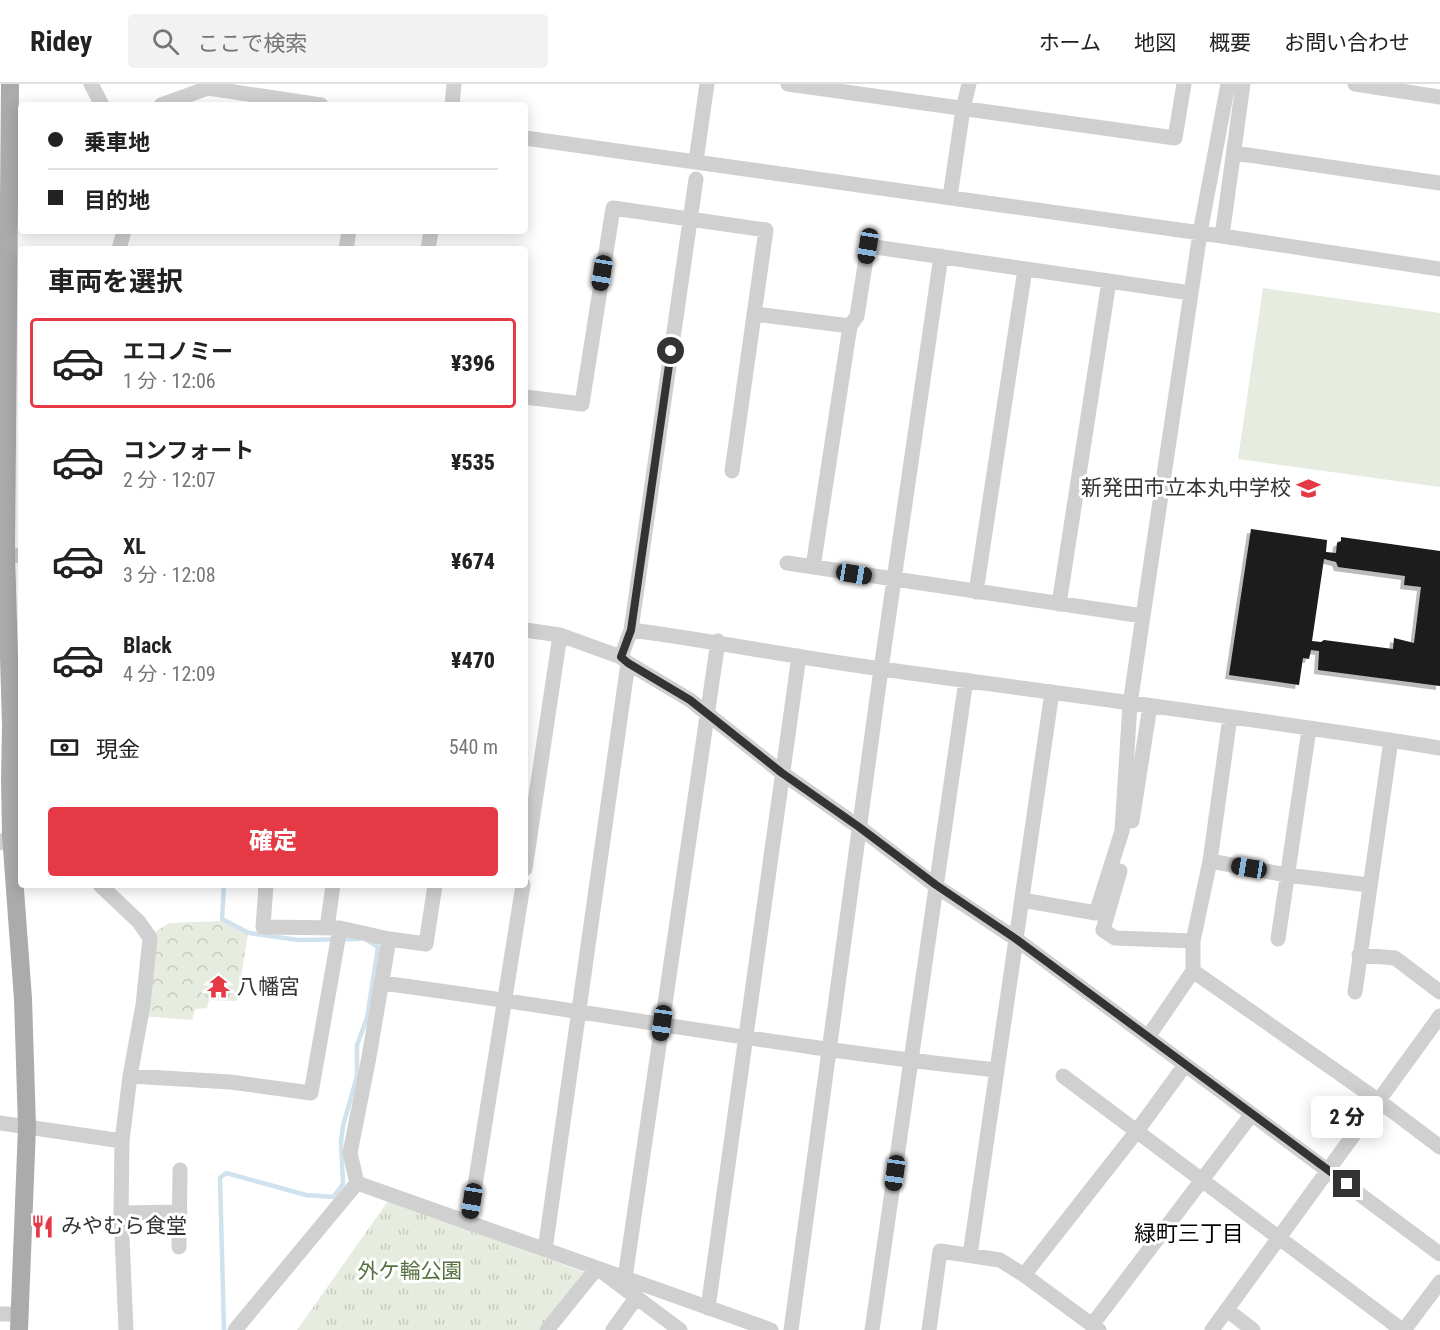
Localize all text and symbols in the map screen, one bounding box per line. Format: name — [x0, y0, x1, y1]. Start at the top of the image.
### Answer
search box — [128, 14, 548, 68]
text: Ridey — [30, 25, 92, 58]
icon: search — [149, 25, 182, 58]
text: ここで検索 — [197, 31, 307, 56]
text: ホーム — [1039, 31, 1101, 55]
text: 地図 — [1134, 31, 1176, 55]
text: 概要 — [1209, 31, 1251, 55]
text: お問い合わせ — [1284, 31, 1410, 55]
text: 乗車地 — [84, 130, 150, 155]
text: 目的地 — [84, 188, 150, 213]
car — [856, 227, 880, 265]
car — [590, 254, 614, 292]
text: 車両を選択 — [48, 266, 183, 298]
icon: car — [51, 336, 105, 390]
route start — [657, 337, 684, 364]
text: エコノミー — [123, 339, 233, 364]
text: ¥396 — [451, 351, 495, 376]
text: 1 分 · 12:06 — [123, 369, 216, 393]
icon: car — [51, 435, 105, 489]
text: コンフォート — [123, 438, 254, 463]
text: ¥535 — [451, 450, 495, 475]
text: 2 分 · 12:07 — [123, 468, 216, 492]
school or university icon: 新発田市立本丸中学校 — [1296, 475, 1322, 501]
place label: 新発田市立本丸中学校 — [1081, 476, 1291, 500]
icon: car — [51, 534, 105, 588]
text: XL — [123, 534, 146, 559]
text: ¥674 — [451, 549, 495, 574]
car — [835, 562, 873, 586]
text: 3 分 · 12:08 — [123, 563, 216, 587]
icon: car — [51, 633, 105, 687]
text: Black — [123, 633, 172, 658]
text: ¥470 — [451, 648, 495, 673]
text: 4 分 · 12:09 — [123, 662, 216, 686]
icon: cash — [48, 731, 81, 764]
text: 540 m — [449, 735, 498, 759]
text: 現金 — [96, 737, 140, 762]
button: 確定 — [48, 807, 498, 876]
car — [1230, 856, 1268, 880]
temple icon: 八幡宮 — [206, 974, 232, 1000]
place label: 八幡宮 — [237, 975, 300, 999]
car — [651, 1004, 673, 1042]
callout: 2 分 — [1311, 1097, 1383, 1139]
text: 2 分 — [1330, 1105, 1364, 1129]
car — [884, 1154, 906, 1192]
route end — [1333, 1170, 1360, 1197]
car — [460, 1182, 484, 1220]
restaurant icon: みやむら食堂 — [30, 1213, 56, 1239]
place label: みやむら食堂 — [61, 1214, 187, 1238]
district label: 緑町三丁目 — [1134, 1221, 1244, 1246]
park label: 外ケ輪公園 — [358, 1259, 463, 1283]

